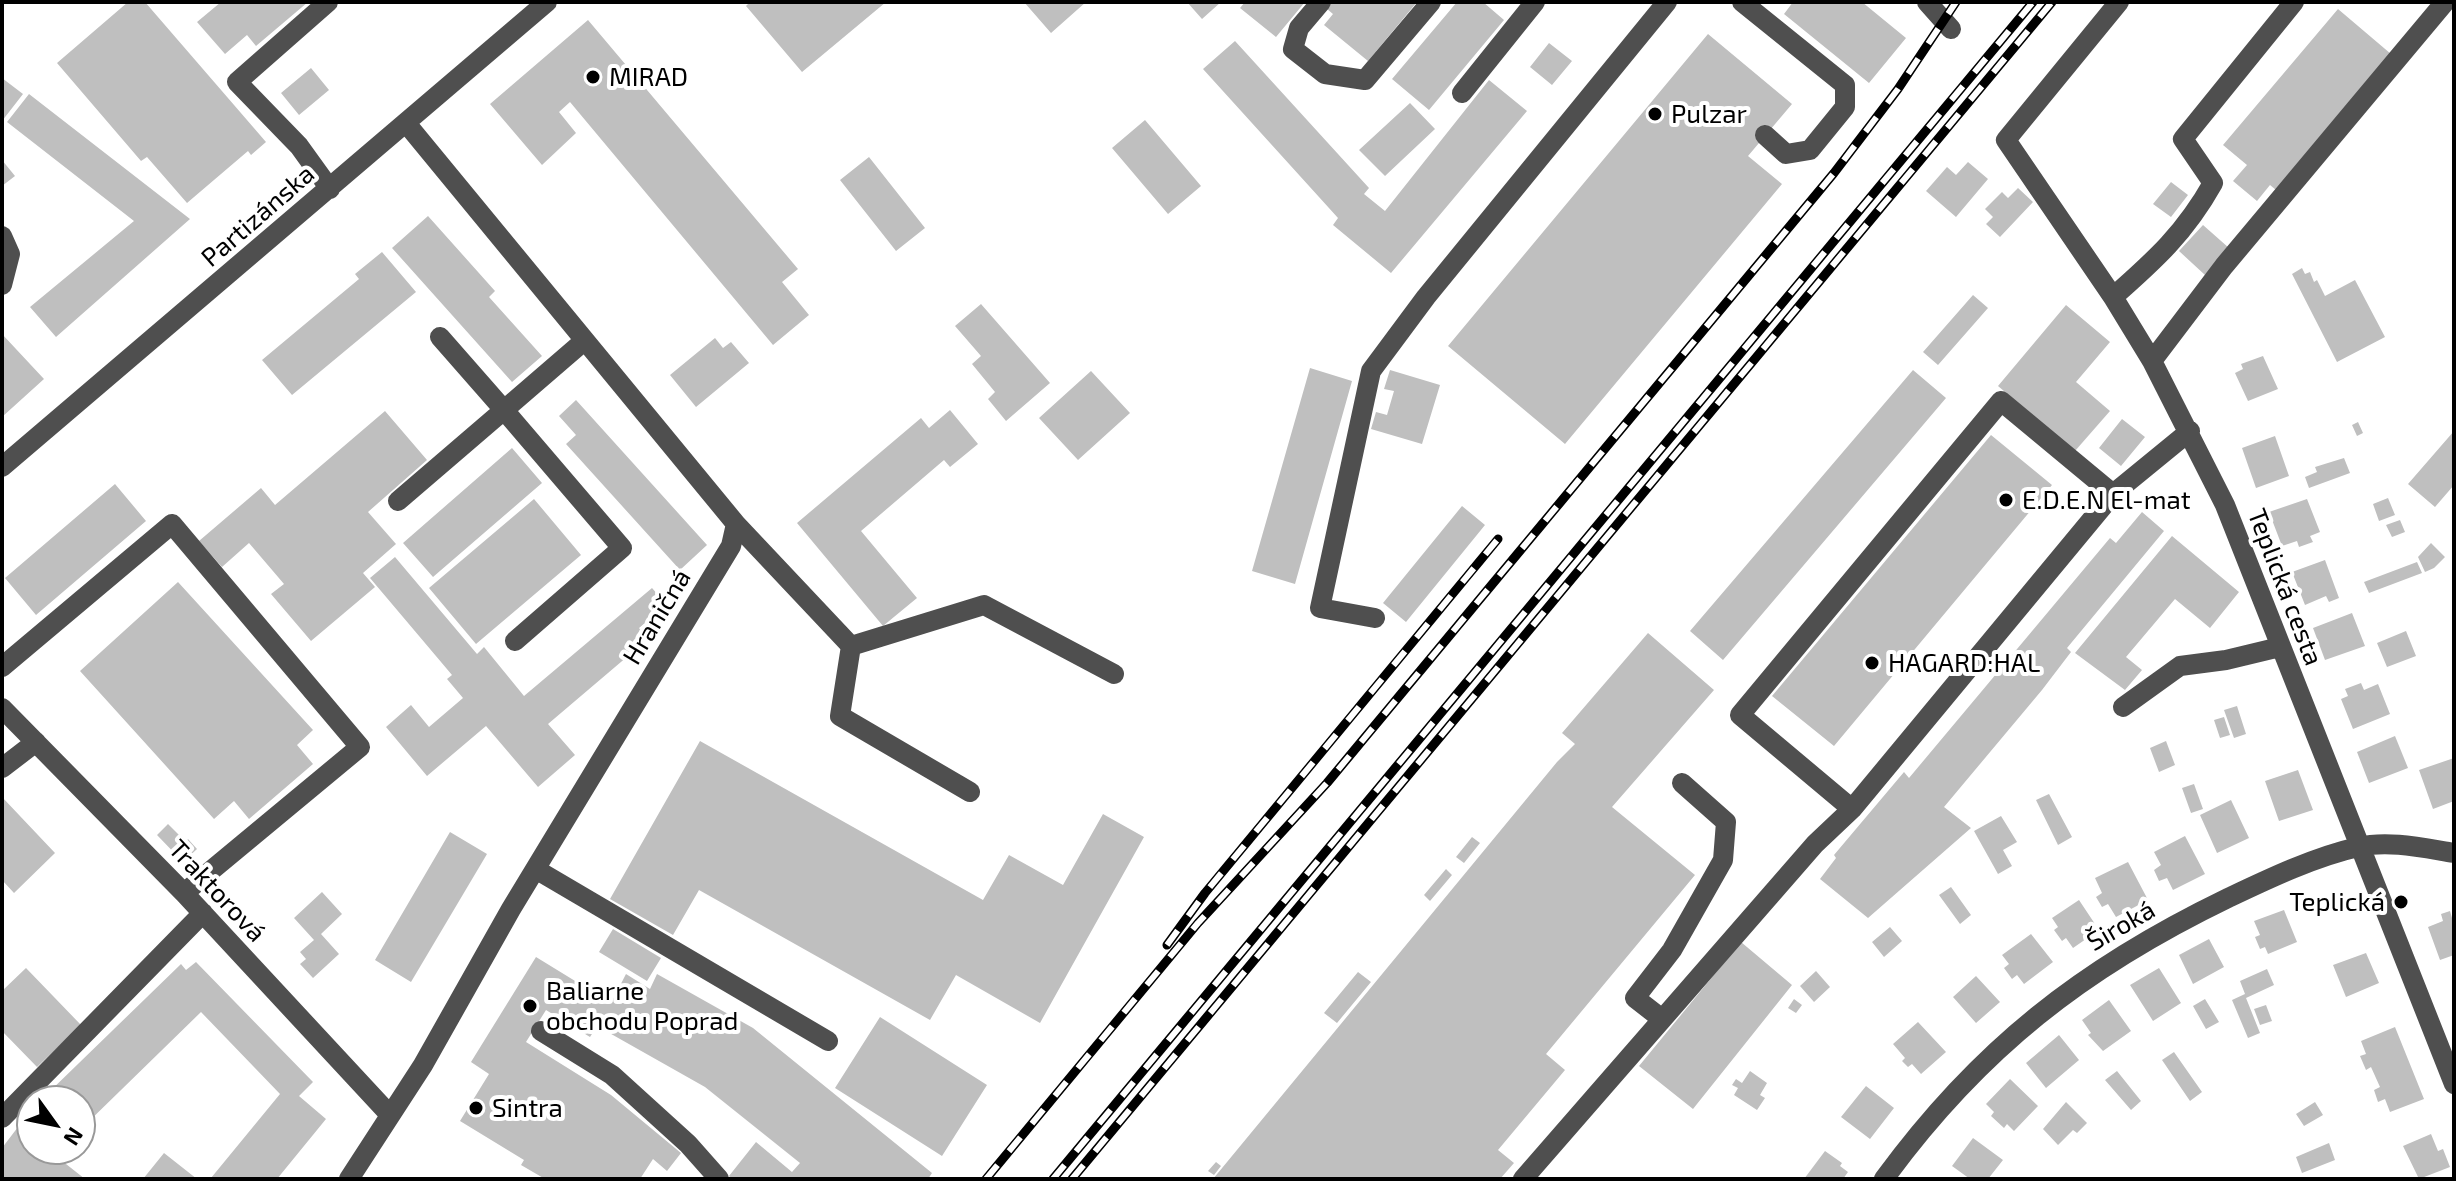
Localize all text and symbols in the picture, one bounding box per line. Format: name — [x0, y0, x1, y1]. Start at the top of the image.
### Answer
place label: MIRAD — [609, 61, 688, 93]
marker: MIRAD — [584, 68, 602, 86]
place label: Pulzar — [1671, 98, 1747, 130]
marker: Pulzar — [1646, 105, 1664, 123]
street label: Partizánska — [195, 158, 321, 274]
place label: E.D.E.N El-mat — [2022, 484, 2191, 516]
marker: E.D.E.N El-mat — [1997, 491, 2015, 509]
street label: Teplická cesta — [2241, 504, 2329, 670]
street label: Hraničná — [616, 564, 698, 670]
place label: HAGARD:HAL — [1888, 647, 2040, 679]
marker: HAGARD:HAL — [1863, 654, 1881, 672]
street label: Traktorová — [162, 834, 272, 948]
place label: Teplická — [2289, 886, 2385, 918]
marker: Teplická — [2392, 893, 2410, 911]
street label: Široká — [2081, 894, 2161, 958]
place label: Baliarne obchodu Poprad — [546, 975, 738, 1036]
marker: Baliarne obchodu Poprad — [521, 997, 539, 1015]
north arrow — [16, 1085, 96, 1165]
place label: Sintra — [492, 1092, 563, 1124]
marker: Sintra — [467, 1099, 485, 1117]
text: N — [59, 1123, 90, 1151]

